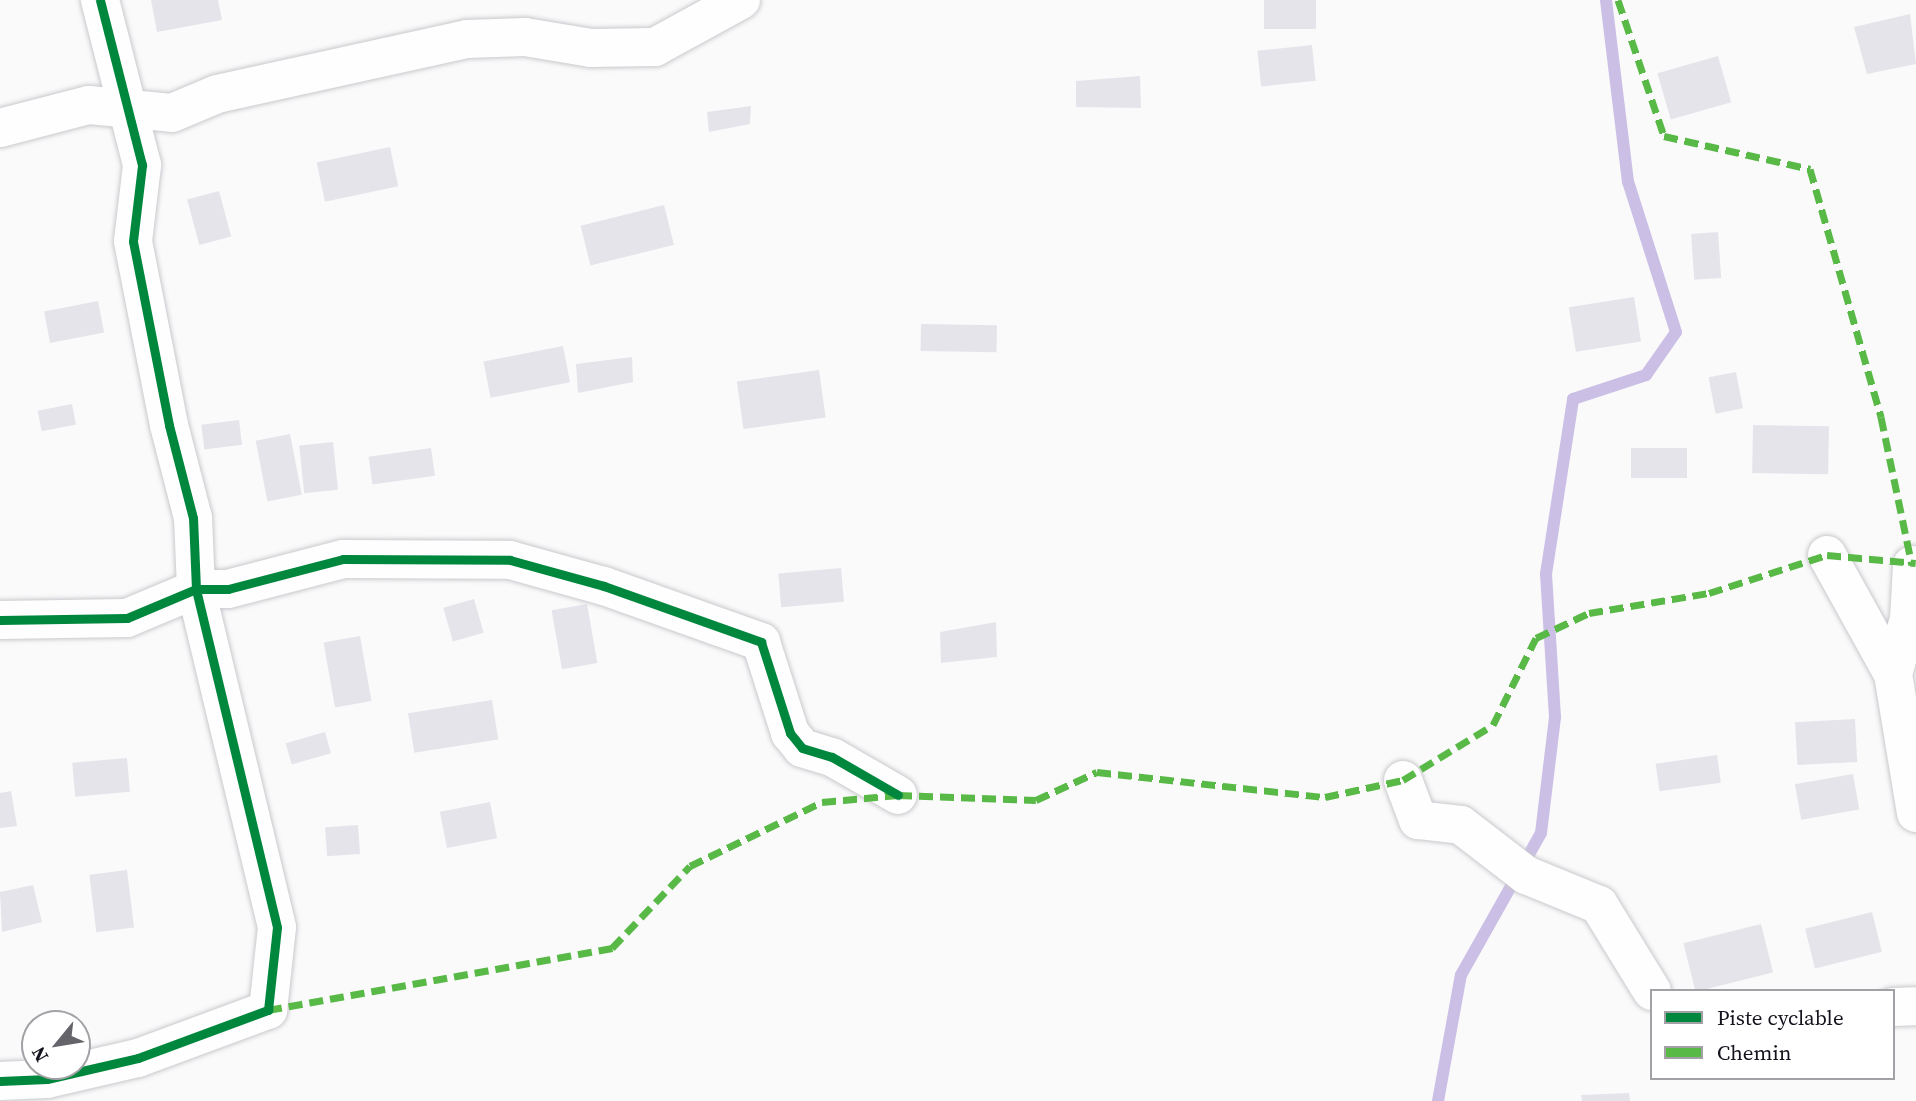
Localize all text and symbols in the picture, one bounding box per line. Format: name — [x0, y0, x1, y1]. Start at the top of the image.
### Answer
legend — [1650, 989, 1895, 1080]
text: Piste cyclable — [1717, 1003, 1844, 1032]
north arrow — [21, 1010, 91, 1080]
text: Chemin — [1717, 1038, 1792, 1067]
text: N — [25, 1042, 54, 1067]

